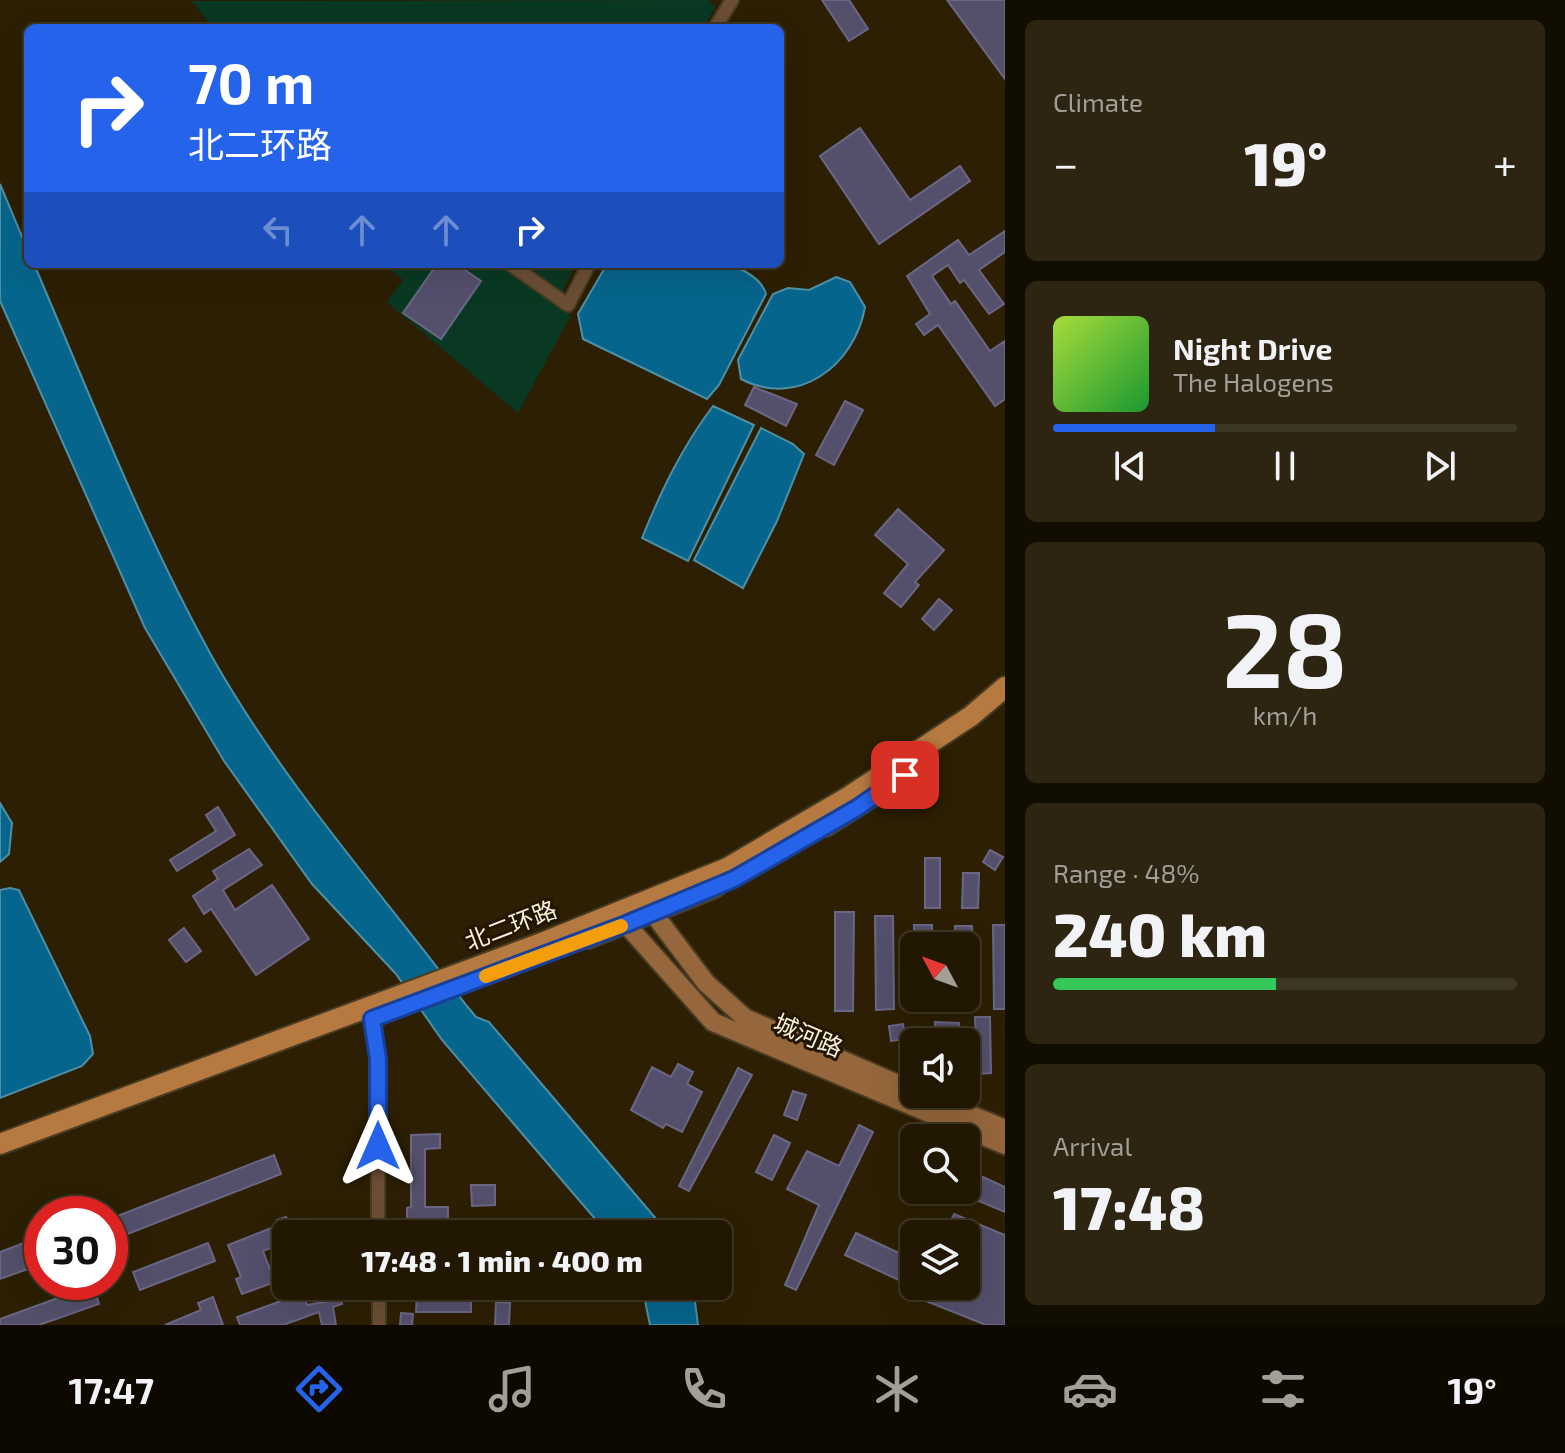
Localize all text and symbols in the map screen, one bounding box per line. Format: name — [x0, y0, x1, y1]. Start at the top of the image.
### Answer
text: 70 m — [188, 48, 314, 115]
icon: right — [56, 56, 160, 160]
text: Climate — [1053, 86, 1143, 117]
text: 北二环路 — [188, 122, 332, 165]
text: 19° — [1244, 126, 1327, 198]
text: − — [1053, 136, 1079, 189]
text: + — [1493, 136, 1517, 189]
icon: left — [256, 208, 300, 252]
icon: ahead — [340, 208, 384, 252]
icon: ahead — [424, 208, 468, 252]
icon: right — [508, 208, 552, 252]
text: Night Drive — [1173, 330, 1332, 366]
text: The Halogens — [1173, 366, 1334, 397]
icon: previous — [1108, 444, 1152, 488]
icon: pause — [1263, 444, 1307, 488]
icon: next — [1418, 444, 1462, 488]
text: 28 — [1222, 584, 1348, 709]
text: km/h — [1253, 699, 1317, 730]
pin — [871, 741, 939, 809]
icon: arrive — [883, 753, 927, 797]
text: Range · 48% — [1053, 857, 1200, 888]
street label: 北二环路 — [460, 894, 560, 955]
text: 240 km — [1053, 897, 1267, 969]
north arrow — [900, 932, 980, 1012]
map controls — [900, 932, 980, 1300]
street label: 城河路 — [770, 1007, 847, 1062]
button: sound — [900, 1028, 980, 1108]
position arrow — [336, 1104, 420, 1188]
button: search — [900, 1124, 980, 1204]
text: Arrival — [1053, 1130, 1132, 1161]
text: 17:48 — [1053, 1170, 1205, 1242]
speed limit sign: 30 — [24, 1196, 128, 1300]
button: layers — [900, 1220, 980, 1300]
text: 17:48 · 1 min · 400 m — [361, 1242, 643, 1278]
icon: directions — [291, 1361, 347, 1417]
icon: music — [484, 1361, 540, 1417]
icon: phone — [676, 1361, 732, 1417]
icon: climate — [869, 1361, 925, 1417]
icon: car — [1062, 1361, 1118, 1417]
icon: filters — [1255, 1361, 1311, 1417]
text: 17:47 — [68, 1368, 154, 1411]
text: 19° — [1447, 1368, 1497, 1411]

